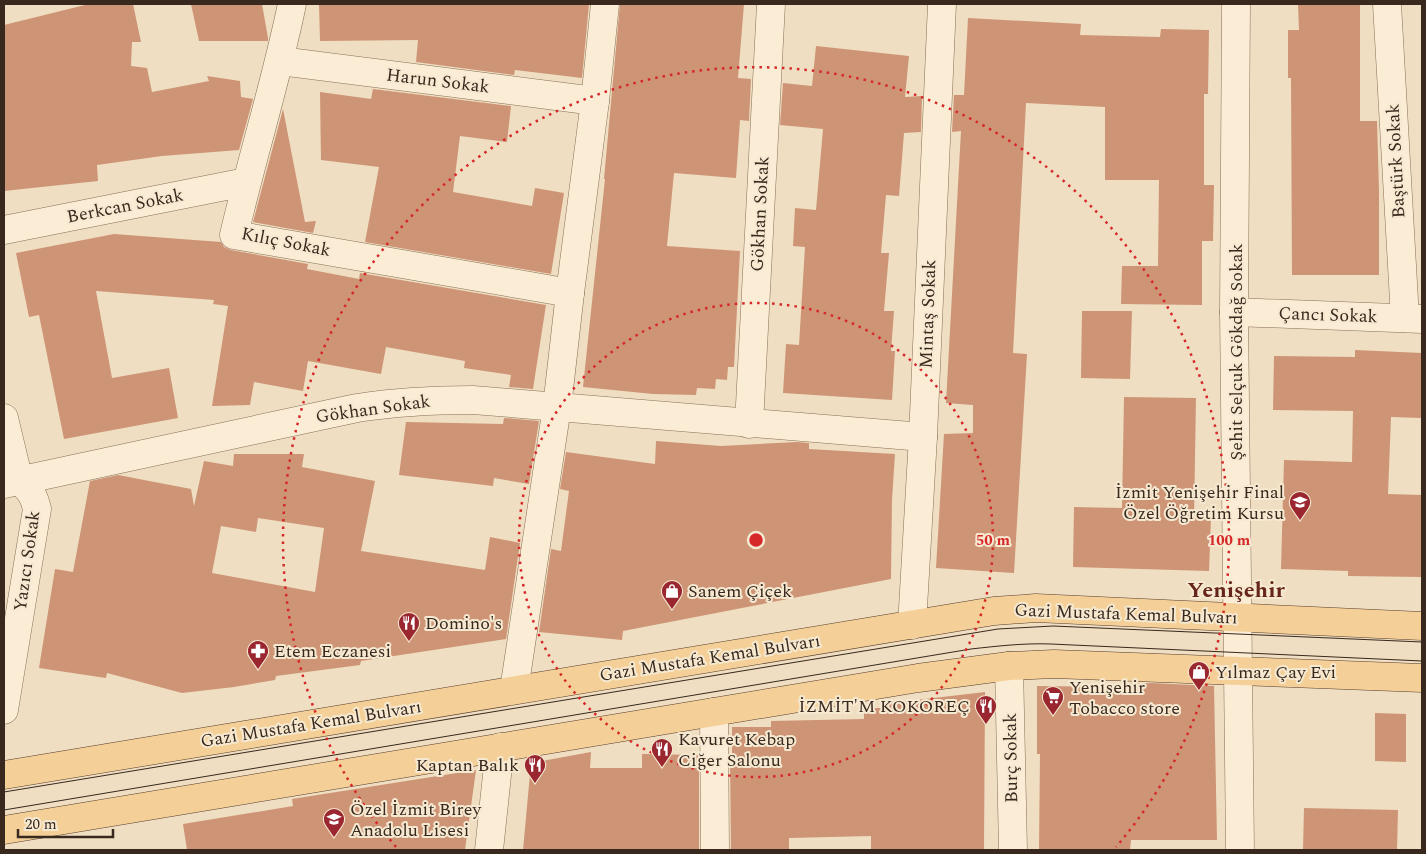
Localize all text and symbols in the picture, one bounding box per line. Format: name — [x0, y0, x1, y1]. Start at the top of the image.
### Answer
street label: Harun Sokak — [385, 61, 491, 101]
street label: Baştürk Sokak — [1380, 103, 1412, 219]
street label: Gökhan Sokak — [743, 155, 777, 273]
street label: Berkcan Sokak — [64, 181, 186, 231]
street label: Kılıç Sokak — [239, 220, 333, 264]
street label: Şehit Selçuk Gökdağ Sokak — [1223, 243, 1250, 461]
street label: Mintaş Sokak — [913, 259, 943, 369]
street label: Çancı Sokak — [1278, 300, 1378, 330]
street label: Gökhan Sokak — [314, 388, 432, 430]
place label: İzmit Yenişehir Final Özel Öğretim Kursu — [1115, 479, 1284, 527]
school or university icon: İzmit Yenişehir Final Özel Öğretim Kursu — [1288, 490, 1312, 521]
street label: Yazıcı Sokak — [7, 509, 47, 613]
text: 50 m — [976, 529, 1011, 552]
text: 100 m — [1208, 529, 1251, 552]
centre of rings — [747, 531, 765, 549]
district label: Yenişehir — [1187, 574, 1286, 607]
place label: Sanem Çiçek — [688, 578, 792, 605]
shop icon: Sanem Çiçek — [660, 579, 684, 610]
street label: Gazi Mustafa Kemal Bulvarı — [1014, 597, 1238, 631]
place label: Domino's — [425, 610, 502, 637]
restaurant icon: Domino's — [397, 611, 421, 642]
street label: Gazi Mustafa Kemal Bulvarı — [598, 627, 822, 689]
place label: Etem Eczanesi — [274, 638, 391, 665]
pharmacy icon: Etem Eczanesi — [246, 639, 270, 670]
place label: Yılmaz Çay Evi — [1215, 659, 1336, 686]
shop icon: Yılmaz Çay Evi — [1187, 660, 1211, 691]
place label: Yenişehir Tobacco store — [1069, 674, 1180, 722]
supermarket icon: Yenişehir Tobacco store — [1041, 685, 1065, 716]
street label: Gazi Mustafa Kemal Bulvarı — [199, 693, 423, 755]
place label: İZMİT'M KOKOREÇ — [798, 693, 970, 720]
restaurant icon: İZMİT'M KOKOREÇ — [974, 694, 998, 725]
street label: Burç Sokak — [997, 713, 1025, 803]
place label: Kavuret Kebap Ciğer Salonu — [678, 726, 795, 774]
restaurant icon: Kavuret Kebap Ciğer Salonu — [650, 737, 674, 768]
place label: Kaptan Balık — [416, 752, 519, 779]
restaurant icon: Kaptan Balık — [523, 753, 547, 784]
place label: Özel İzmit Birey Anadolu Lisesi — [350, 796, 482, 844]
scale bar — [18, 806, 112, 838]
school or university icon: Özel İzmit Birey Anadolu Lisesi — [322, 807, 346, 838]
text: 20 m — [25, 813, 57, 836]

